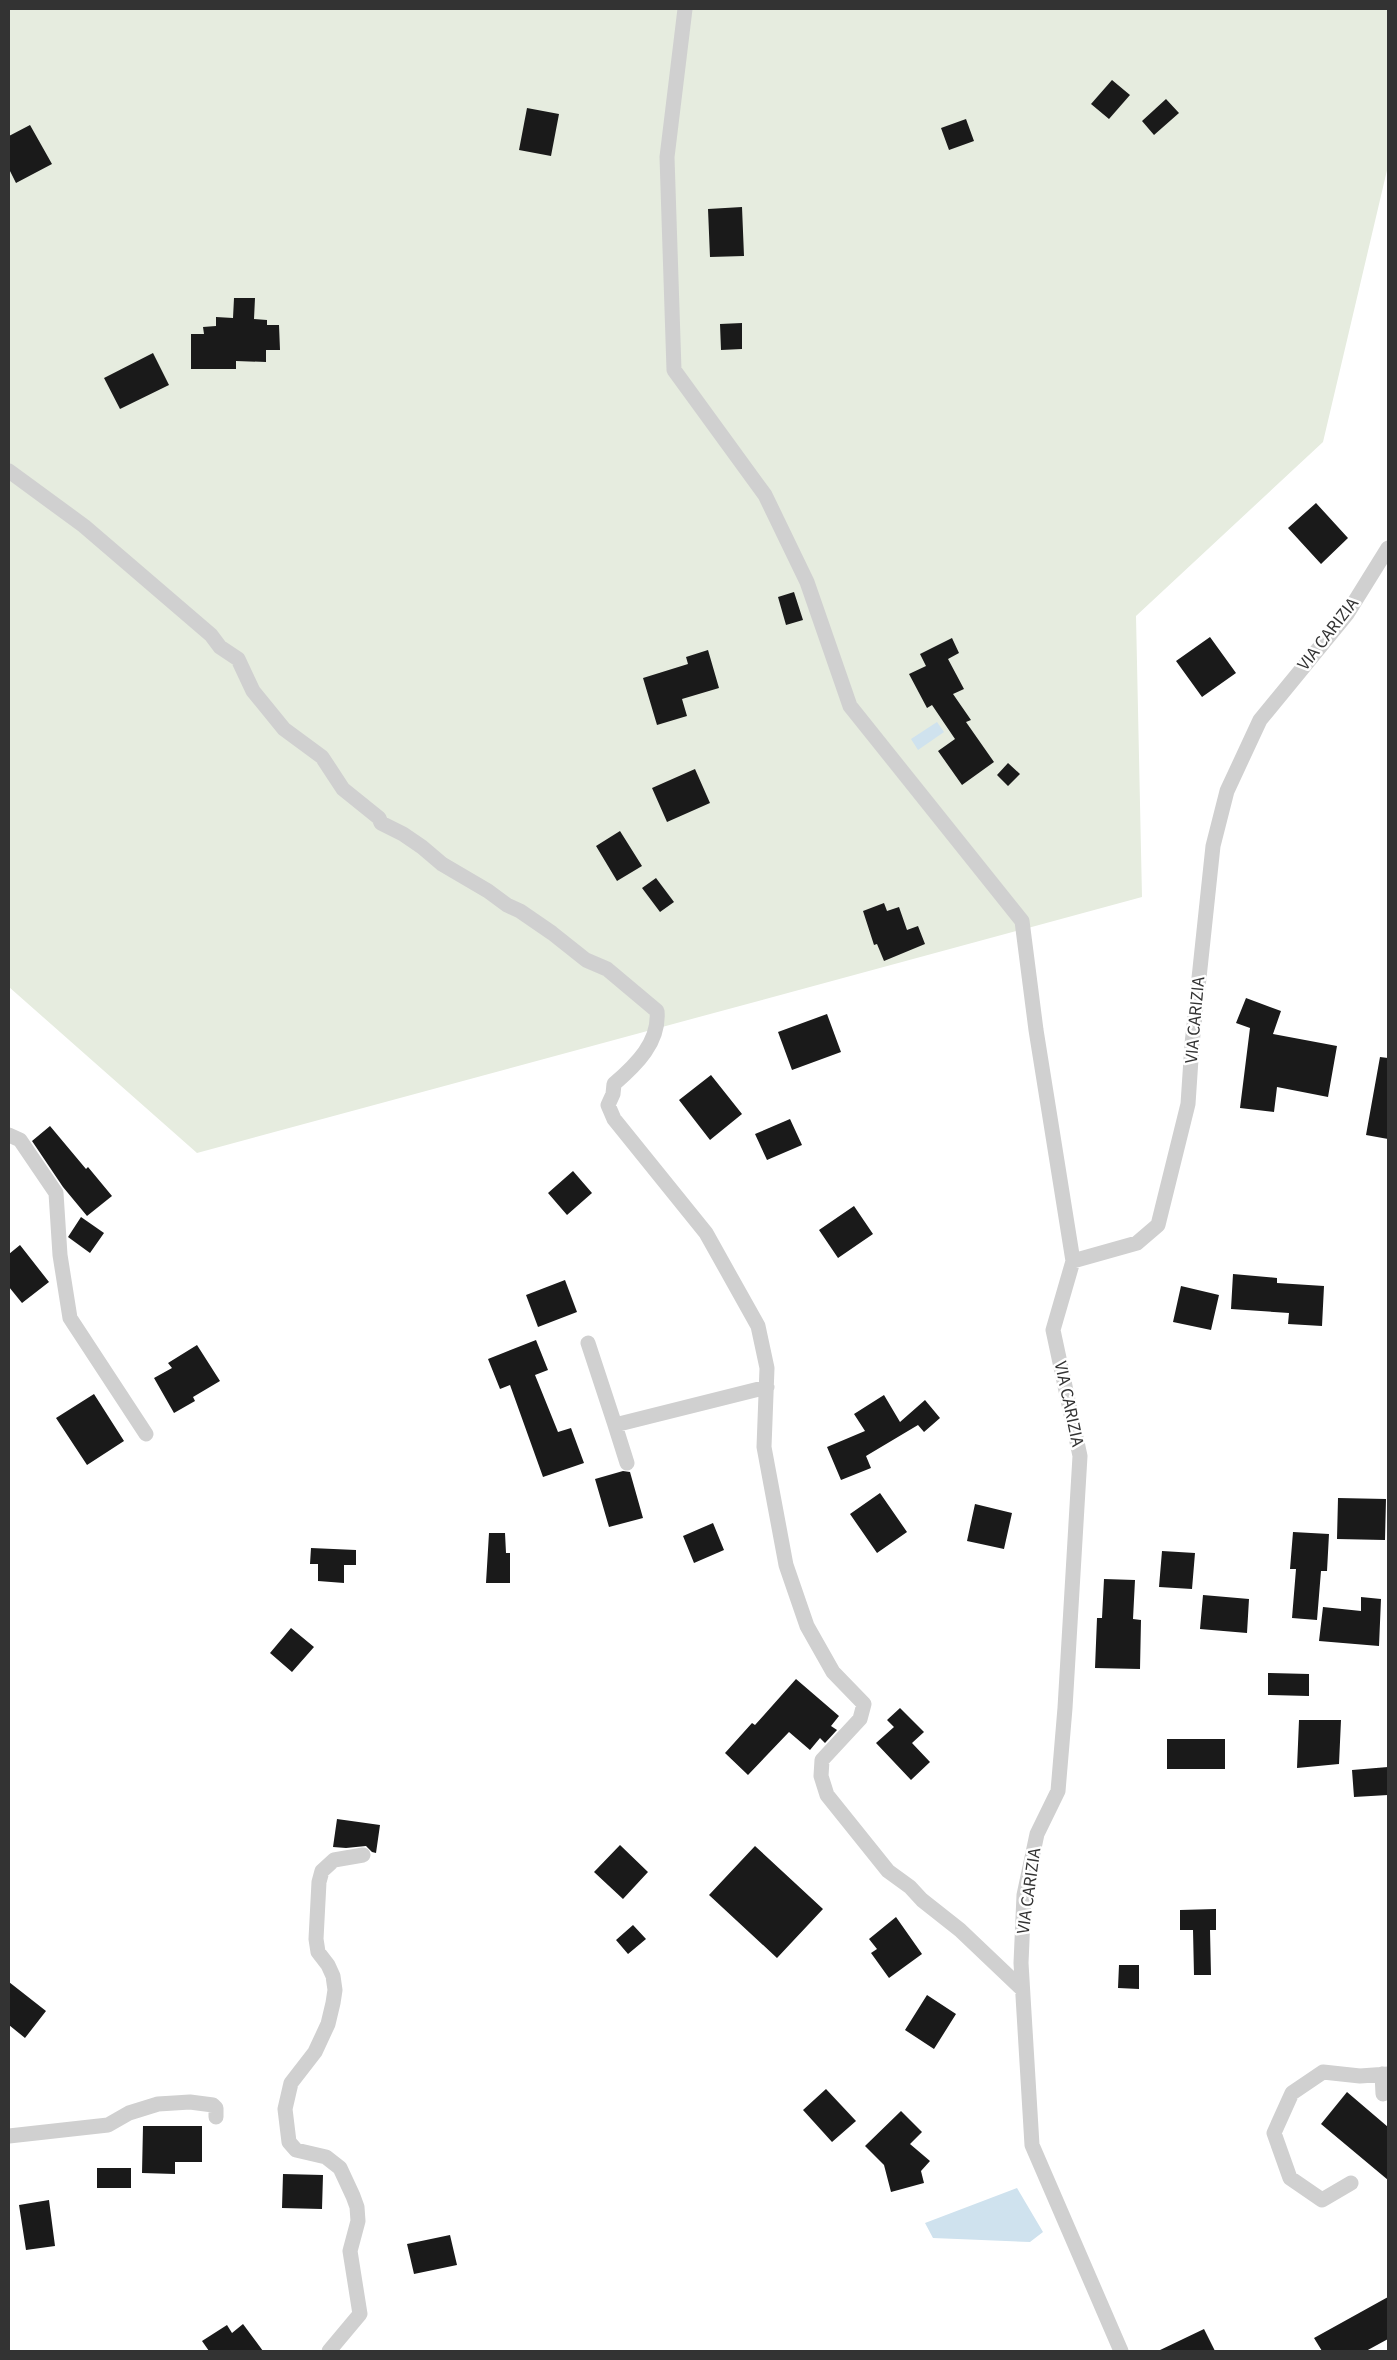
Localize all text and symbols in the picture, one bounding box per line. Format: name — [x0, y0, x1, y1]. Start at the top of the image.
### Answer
street label: VIA CARIZIA — [1291, 592, 1365, 676]
street label: VIA CARIZIA — [1179, 976, 1211, 1064]
street label: VIA CARIZIA — [1048, 1359, 1090, 1449]
street label: VIA CARIZIA — [1011, 1846, 1047, 1936]

